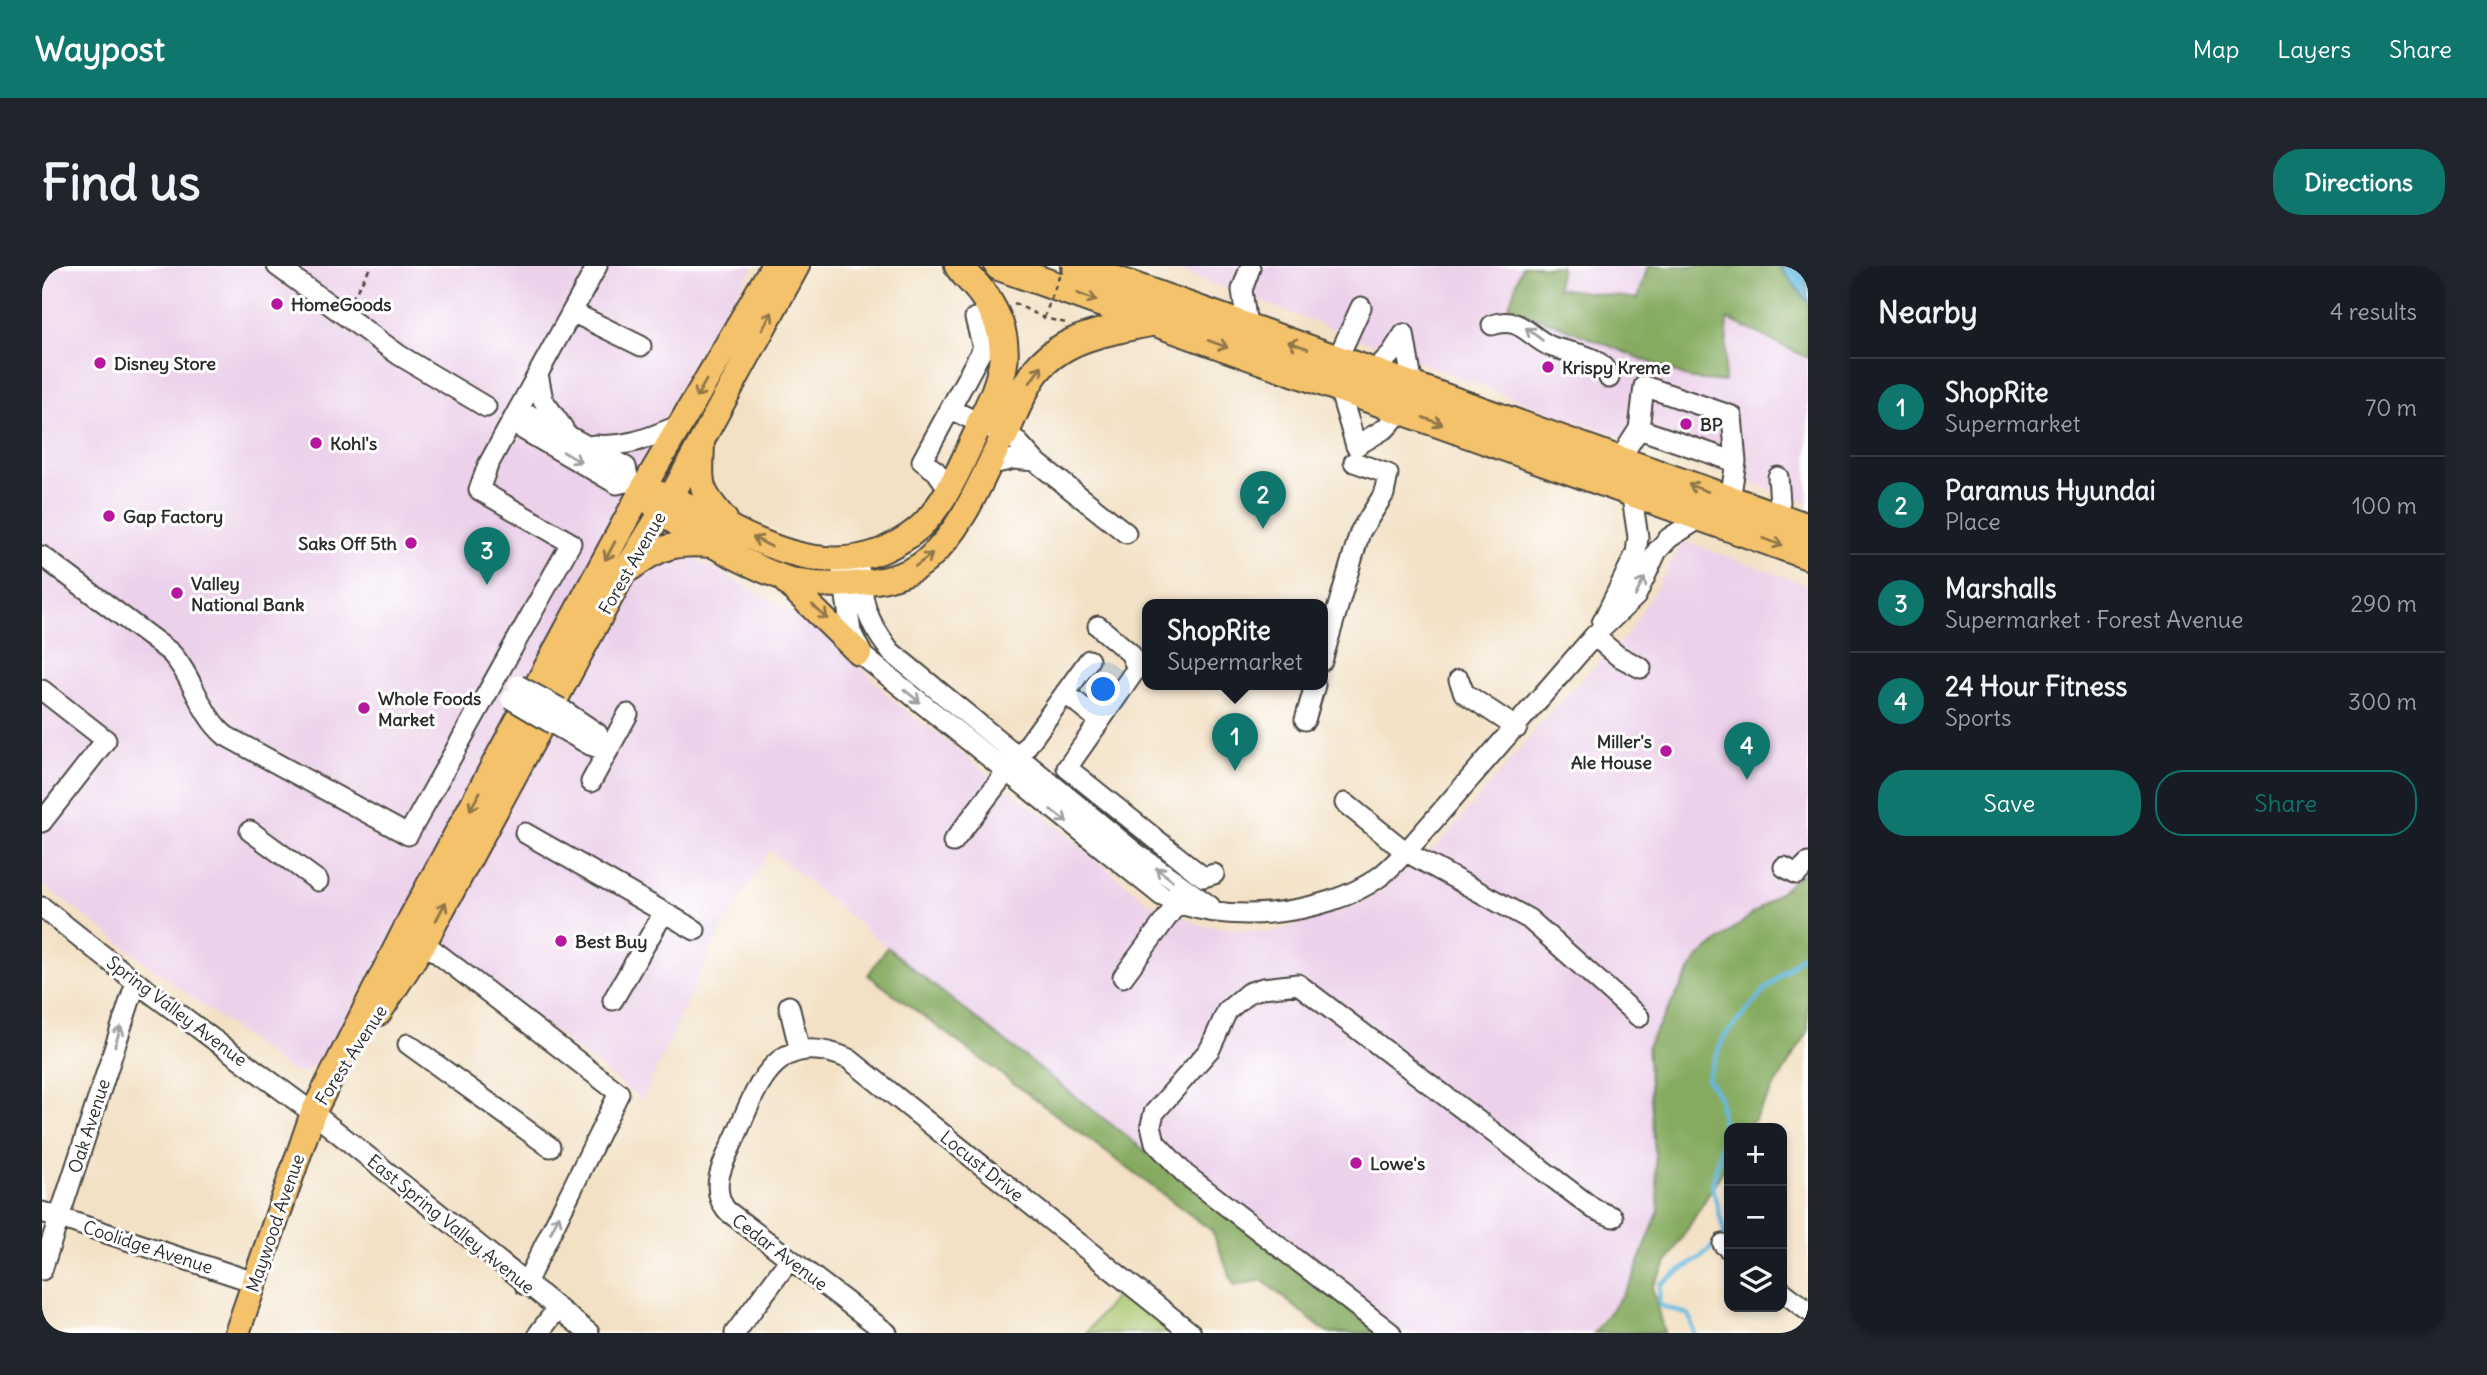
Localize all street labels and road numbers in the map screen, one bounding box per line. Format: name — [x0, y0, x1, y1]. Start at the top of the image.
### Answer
street label: Forest Avenue — [593, 507, 671, 619]
street label: Spring Valley Avenue — [102, 951, 252, 1071]
street label: Forest Avenue — [310, 1001, 392, 1109]
street label: Oak Avenue — [63, 1076, 115, 1176]
street label: Locust Drive — [936, 1125, 1028, 1207]
street label: East Spring Valley Avenue — [363, 1149, 539, 1299]
street label: Maywood Avenue — [241, 1151, 309, 1295]
street label: Cedar Avenue — [728, 1209, 832, 1295]
street label: Coolidge Avenue — [80, 1215, 216, 1279]

